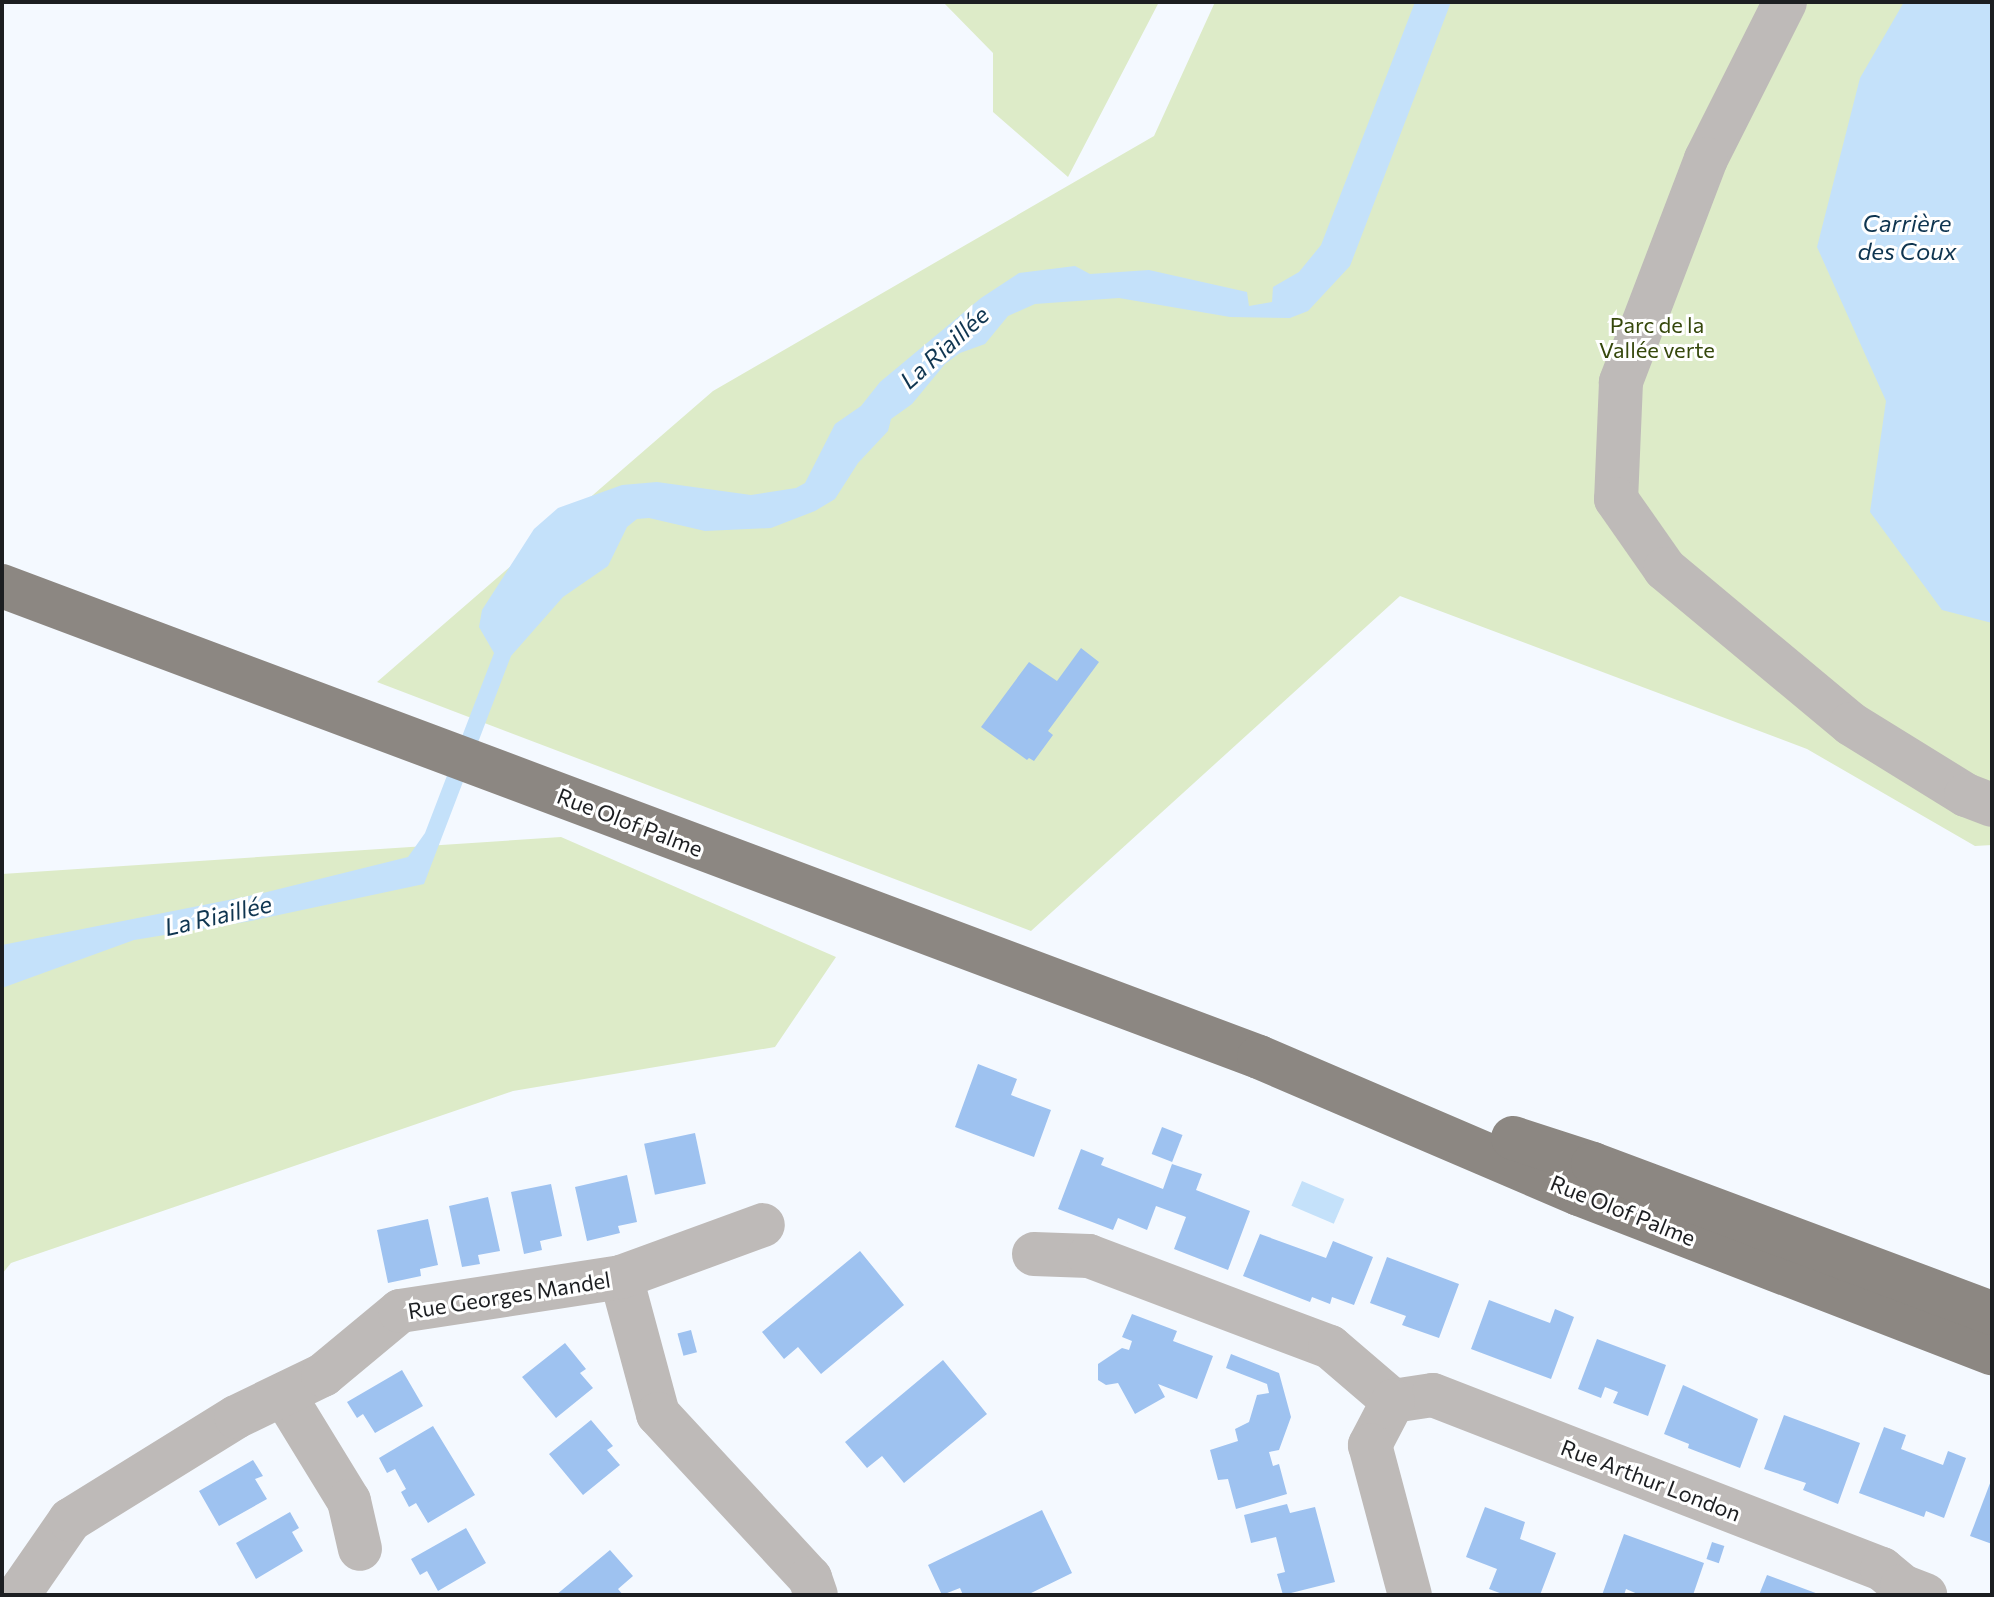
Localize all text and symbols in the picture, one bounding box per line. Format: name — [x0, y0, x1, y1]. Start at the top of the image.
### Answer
water label: Carrière des Coux — [1858, 209, 1956, 265]
water label: La Riaillée — [894, 300, 994, 394]
park label: Parc de la Vallée verte — [1599, 311, 1715, 362]
street label: Rue Olof Palme — [553, 782, 707, 862]
water label: La Riaillée — [161, 889, 275, 941]
street label: Rue Olof Palme — [1547, 1169, 1699, 1251]
street label: Rue Georges Mandel — [406, 1266, 612, 1324]
street label: Rue Arthur London — [1557, 1434, 1745, 1526]

